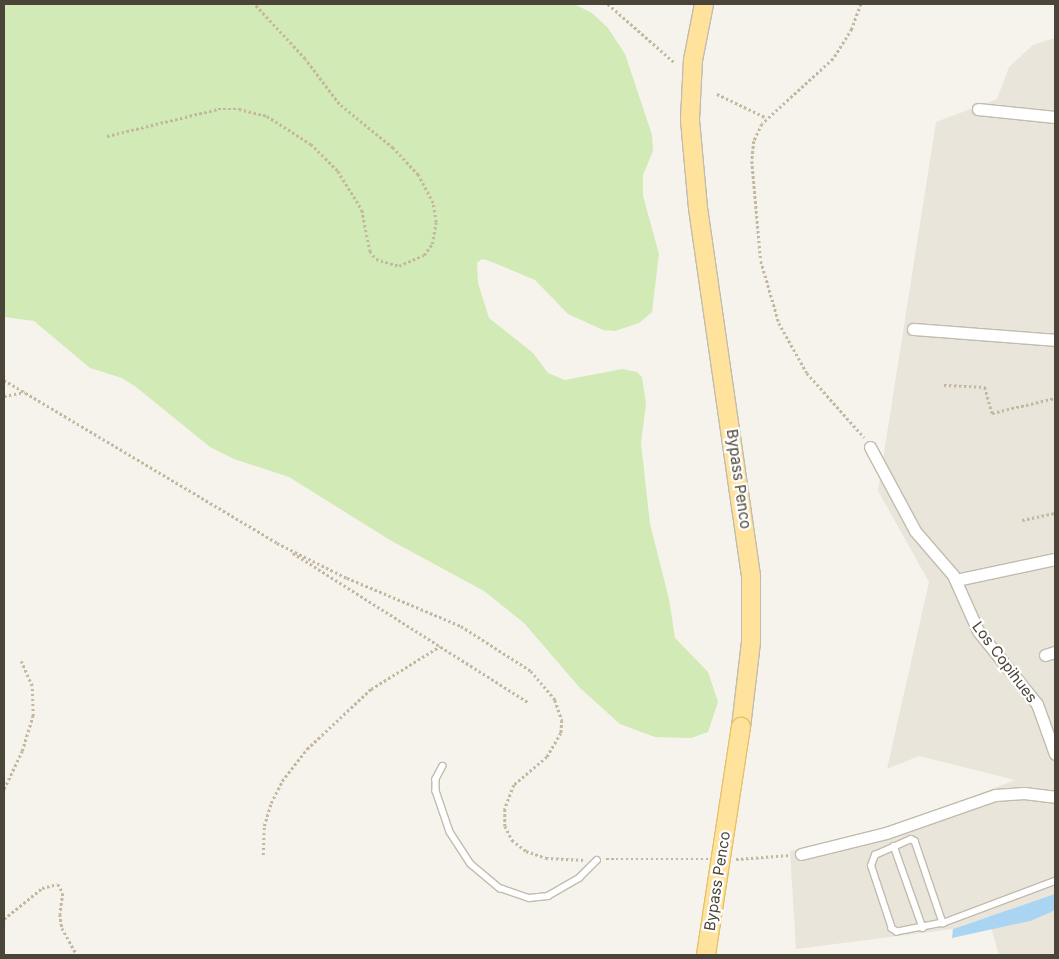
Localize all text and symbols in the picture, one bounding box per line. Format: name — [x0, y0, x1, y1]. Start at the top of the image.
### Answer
street label: Bypass Penco — [723, 428, 755, 530]
street label: Los Copihues — [969, 618, 1041, 706]
street label: Bypass Penco — [700, 830, 734, 932]

